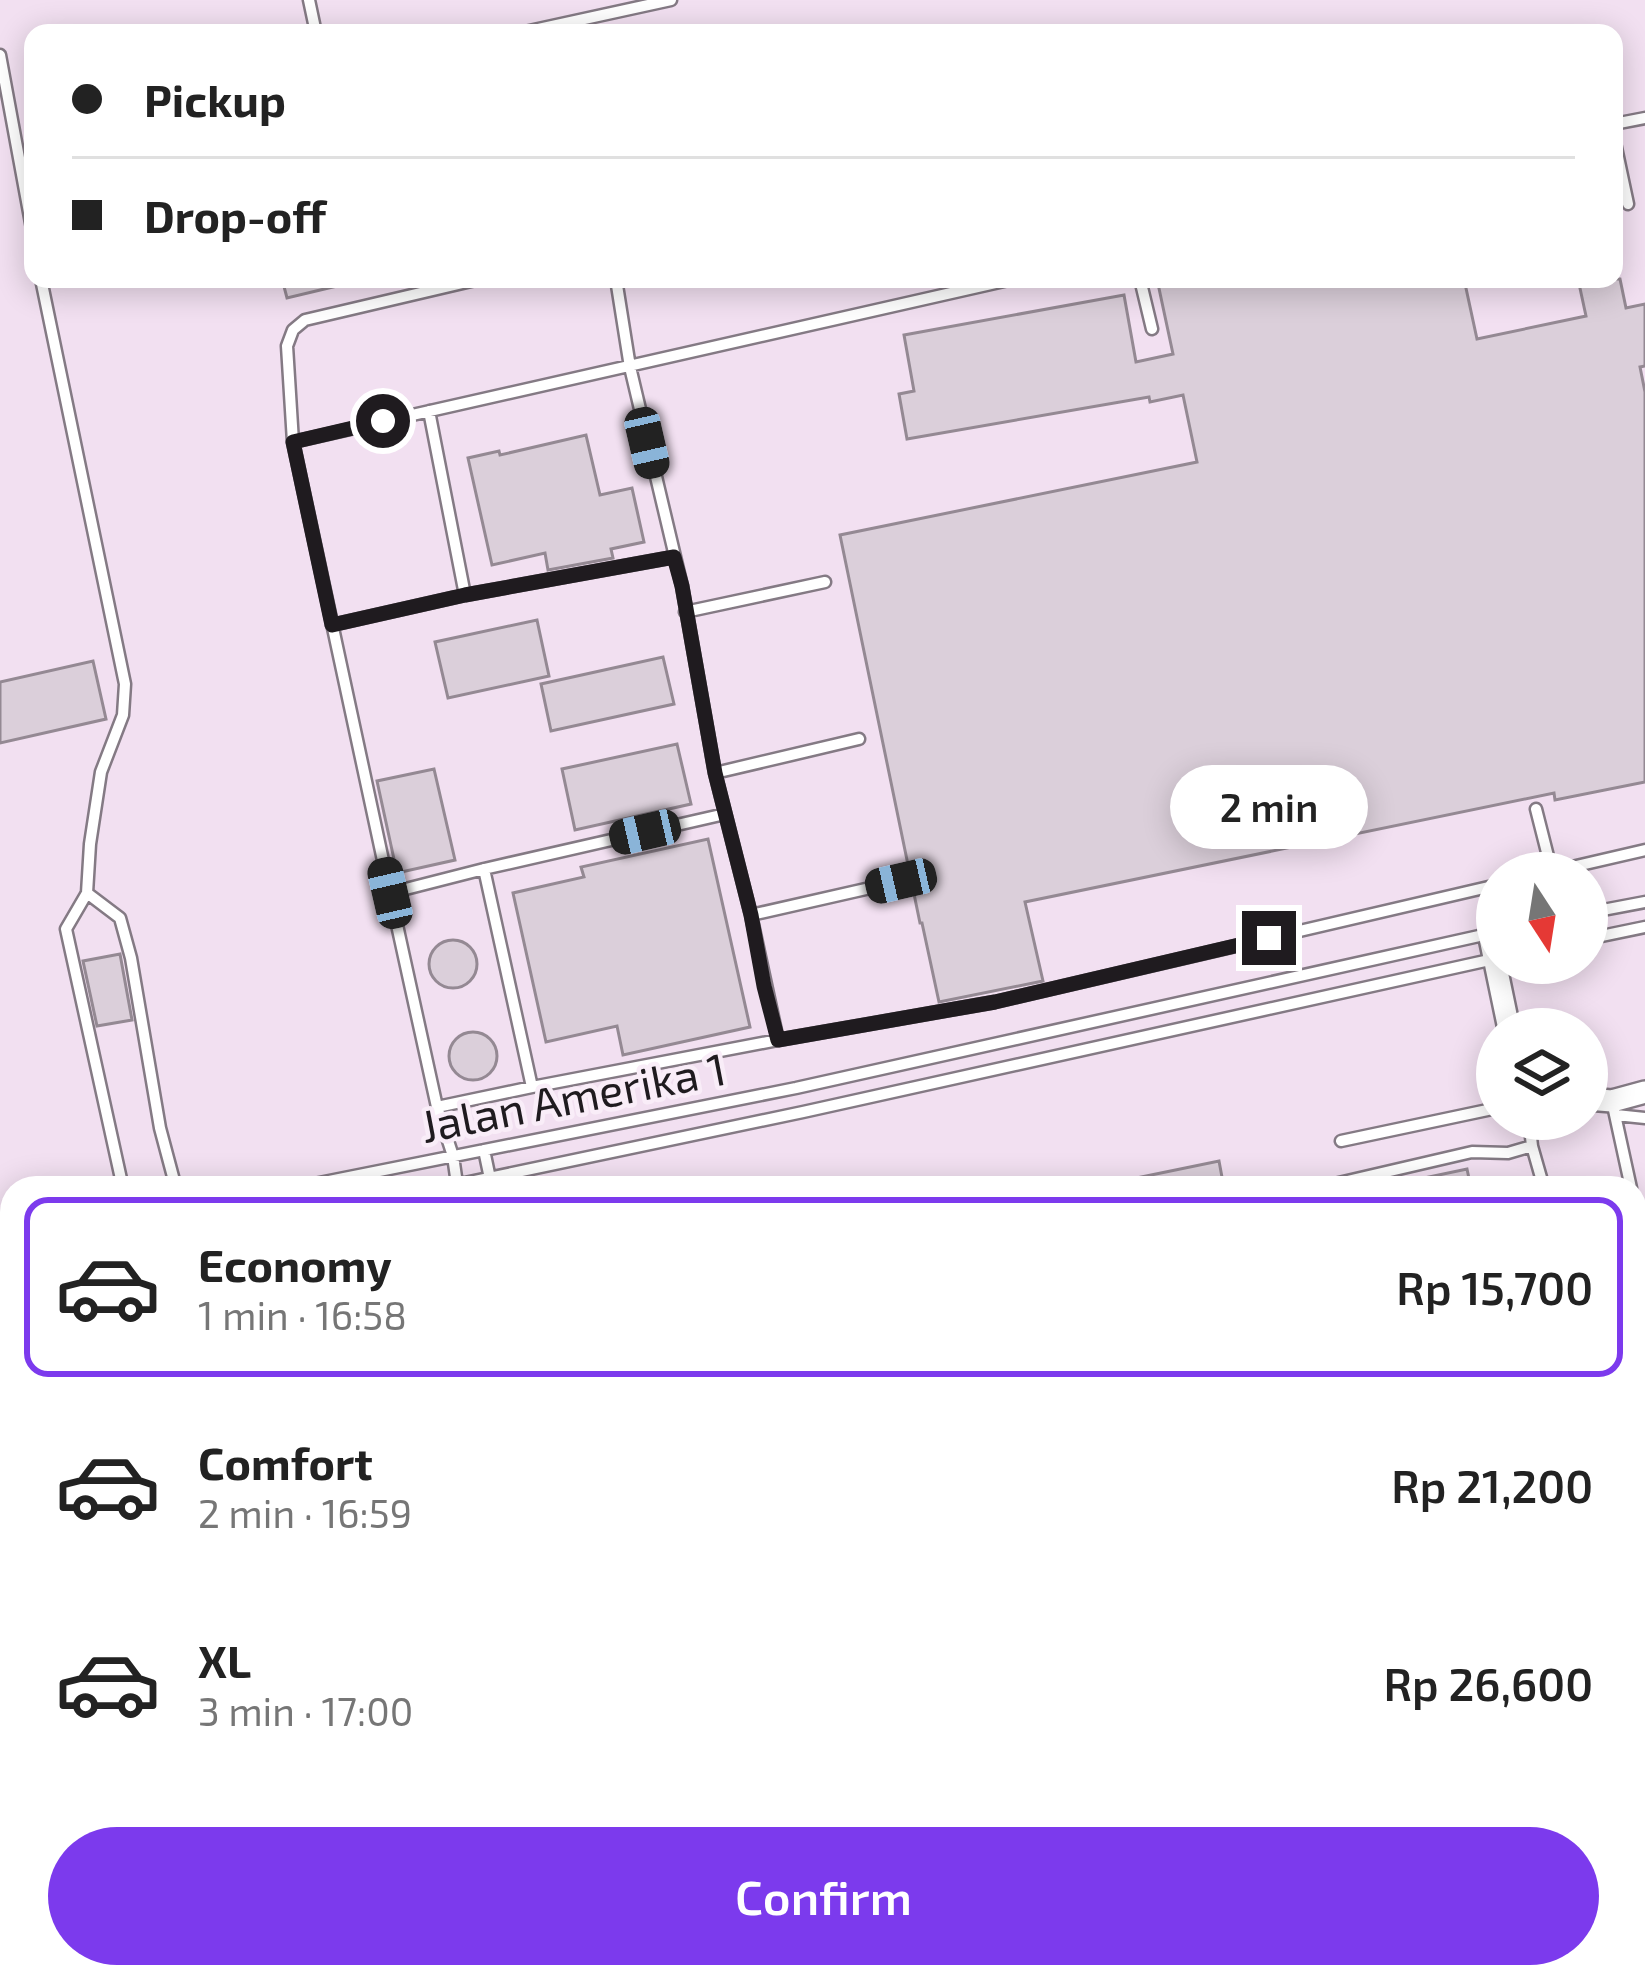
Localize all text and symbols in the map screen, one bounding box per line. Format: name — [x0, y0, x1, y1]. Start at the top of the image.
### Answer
text: Pickup — [144, 72, 286, 126]
text: Drop-off — [144, 188, 326, 242]
route start — [356, 394, 410, 448]
car — [621, 404, 673, 482]
callout: 2 min — [1170, 764, 1368, 848]
text: 2 min — [1220, 783, 1318, 830]
car — [606, 806, 684, 858]
north arrow — [1476, 852, 1608, 984]
map controls — [1476, 852, 1608, 1140]
car — [364, 854, 416, 932]
car — [862, 855, 940, 907]
route end — [1242, 911, 1296, 965]
button: layers — [1476, 1008, 1608, 1140]
street label: Jalan Amerika 1 — [416, 1040, 730, 1152]
icon: car — [54, 1233, 162, 1341]
text: Economy — [198, 1237, 392, 1291]
text: Rp 15,700 — [1396, 1260, 1593, 1314]
text: 1 min · 16:58 — [198, 1291, 407, 1338]
icon: car — [54, 1431, 162, 1539]
text: Comfort — [198, 1435, 373, 1489]
text: Rp 21,200 — [1391, 1458, 1593, 1512]
text: 2 min · 16:59 — [198, 1489, 412, 1536]
icon: car — [54, 1629, 162, 1737]
text: XL — [198, 1633, 251, 1687]
text: Rp 26,600 — [1383, 1656, 1593, 1710]
text: 3 min · 17:00 — [198, 1687, 413, 1734]
button: Confirm — [48, 1827, 1599, 1965]

